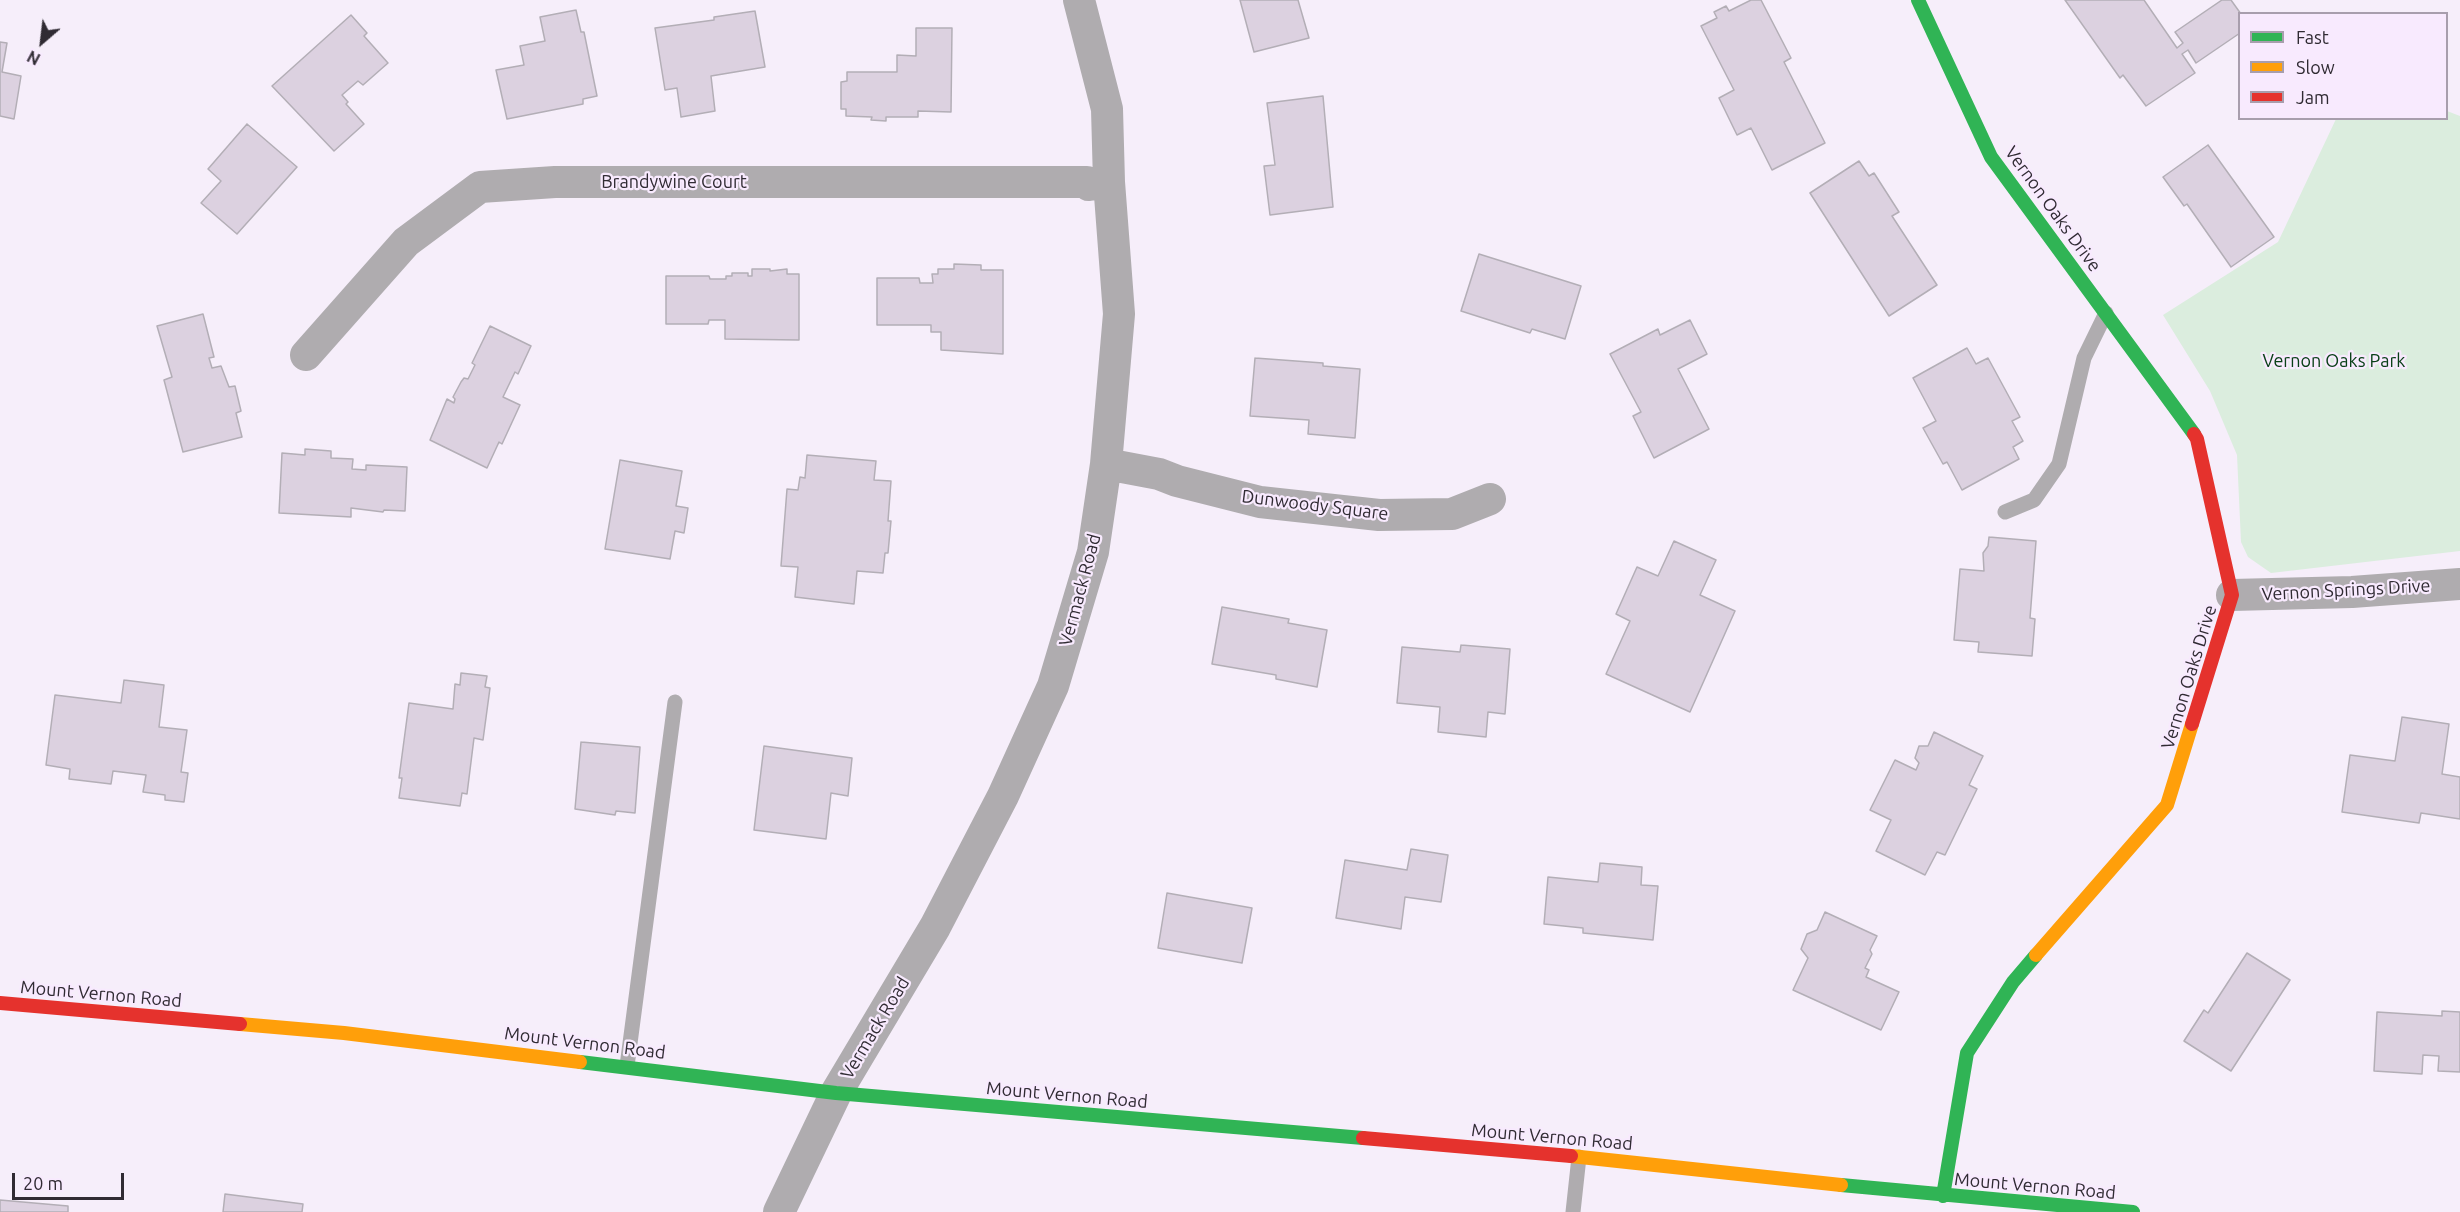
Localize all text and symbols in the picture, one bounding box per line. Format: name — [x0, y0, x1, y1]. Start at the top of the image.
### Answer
north arrow — [12, 12, 72, 72]
legend — [2238, 12, 2448, 120]
text: Fast — [2296, 27, 2329, 47]
text: N — [24, 47, 43, 69]
text: Slow — [2296, 57, 2335, 77]
text: Jam — [2296, 87, 2330, 107]
street label: Vernon Oaks Drive — [2000, 142, 2106, 276]
street label: Brandywine Court — [601, 171, 747, 193]
park label: Vernon Oaks Park — [2263, 350, 2405, 372]
street label: Dunwoody Square — [1240, 485, 1390, 525]
street label: Vermack Road — [1055, 531, 1105, 649]
street label: Vernon Springs Drive — [2261, 575, 2431, 605]
street label: Vernon Oaks Drive — [2157, 602, 2221, 752]
street label: Vermack Road — [836, 973, 914, 1083]
street label: Mount Vernon Road — [19, 976, 183, 1012]
street label: Mount Vernon Road — [503, 1022, 667, 1064]
street label: Mount Vernon Road — [985, 1077, 1149, 1113]
street label: Mount Vernon Road — [1470, 1119, 1634, 1155]
scale bar — [15, 1161, 128, 1199]
street label: Mount Vernon Road — [1953, 1168, 2117, 1204]
text: 20 m — [23, 1173, 63, 1193]

